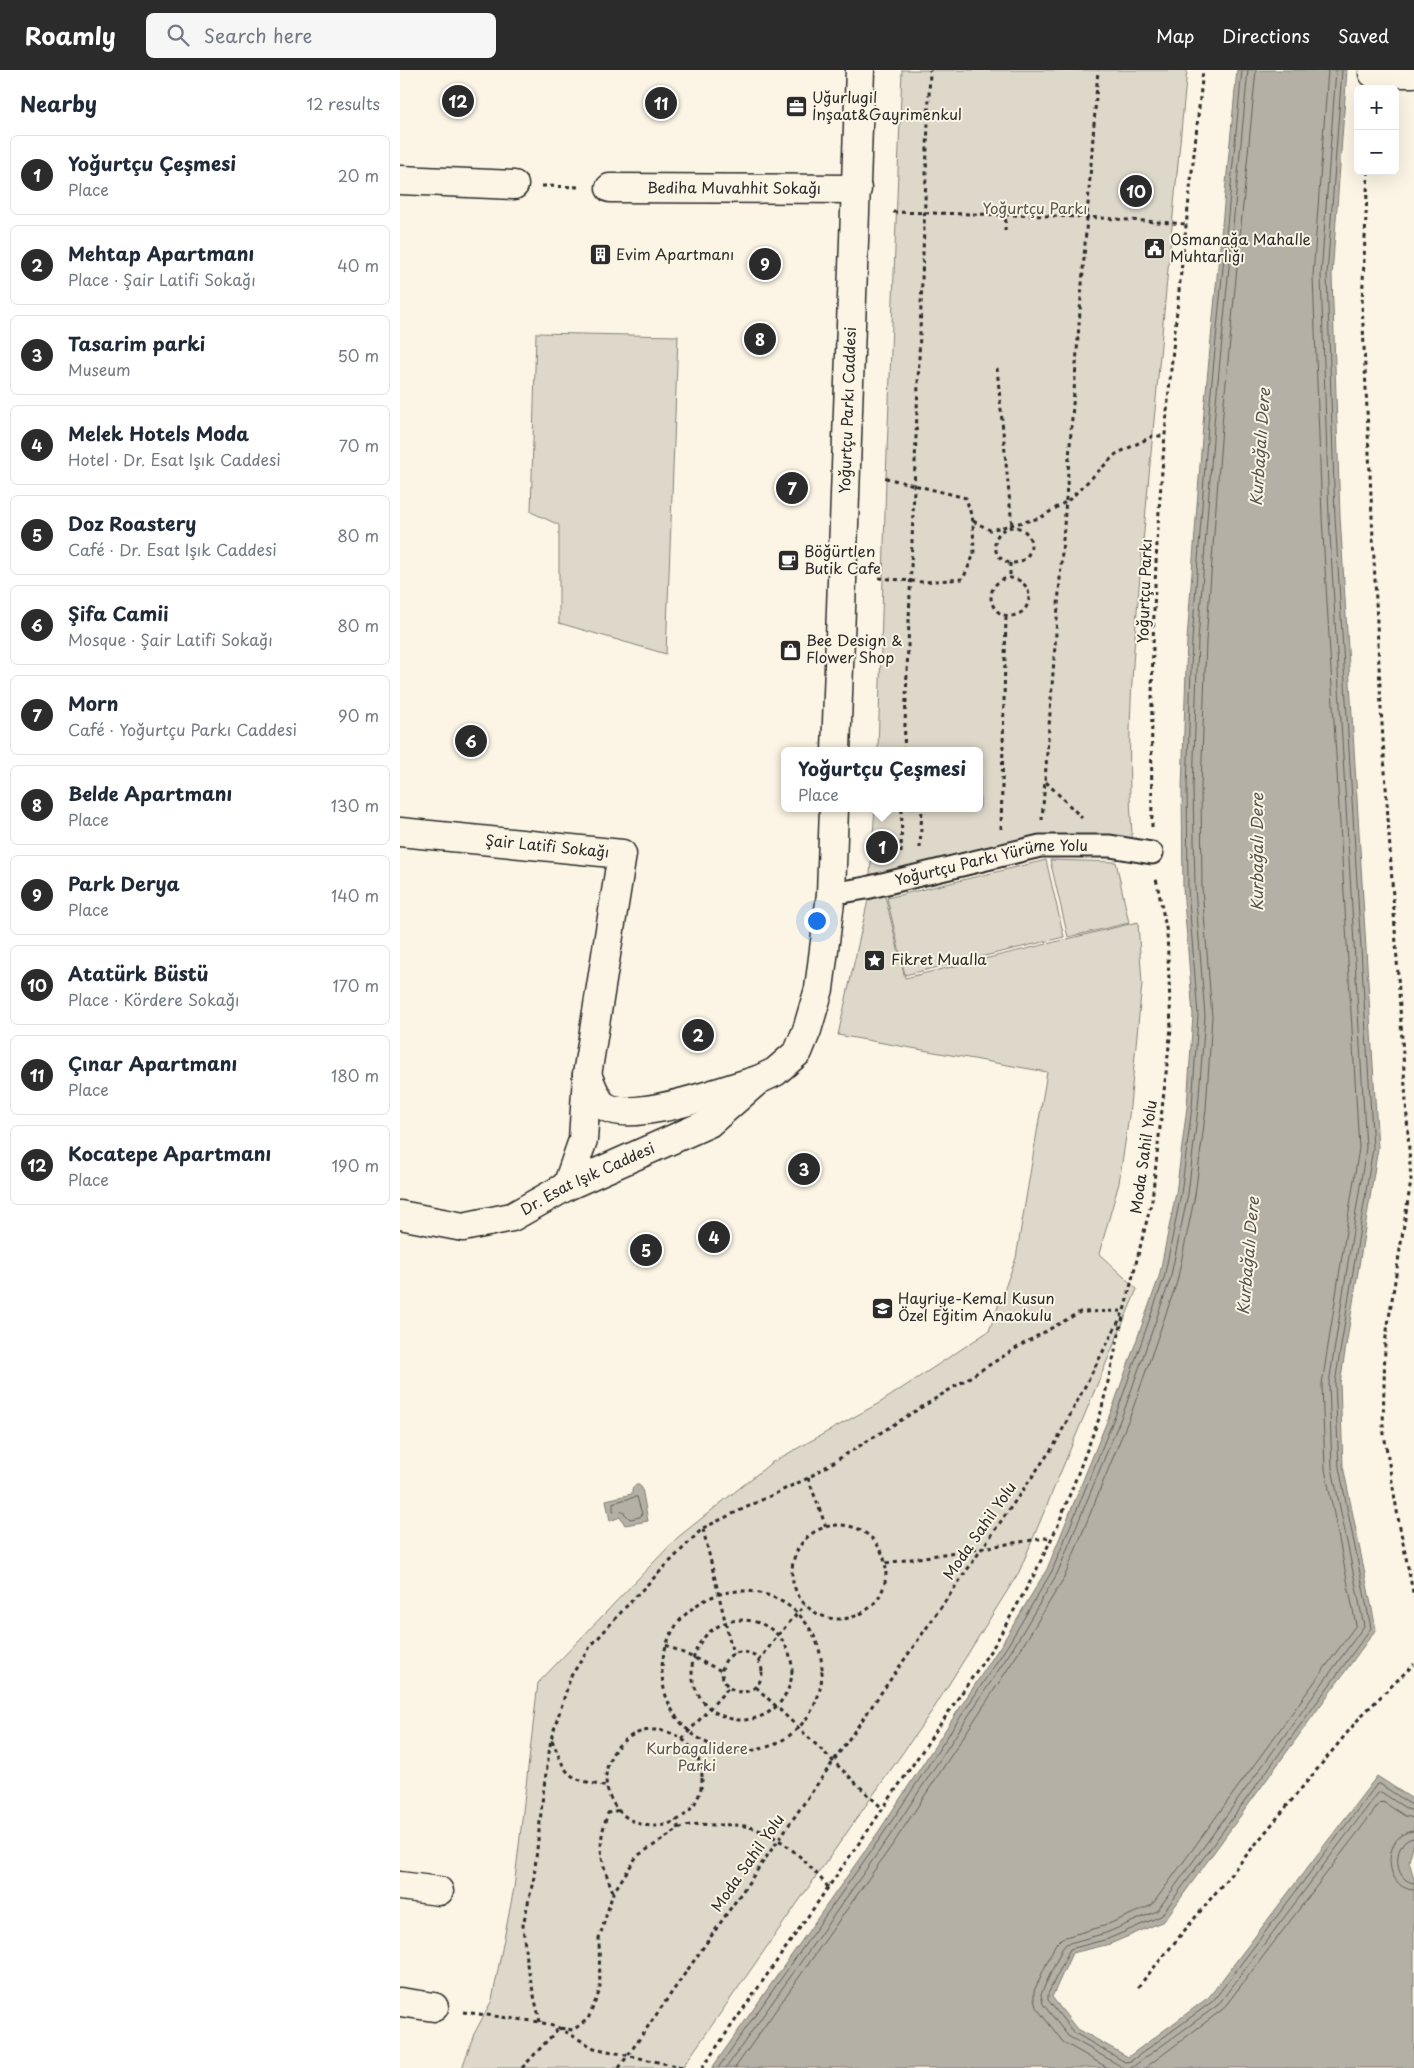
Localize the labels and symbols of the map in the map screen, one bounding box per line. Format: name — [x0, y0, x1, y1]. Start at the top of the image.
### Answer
pin: 12 — [442, 82, 474, 120]
pin: 11 — [645, 84, 677, 122]
place label: Uğurlugil İnşaat&Gayrimenkul — [812, 85, 962, 125]
office icon: Uğurlugil İnşaat&Gayrimenkul — [784, 95, 808, 119]
pin: 10 — [1120, 172, 1152, 210]
street label: Bediha Muvahhit Sokağı — [647, 175, 821, 199]
park label: Yoğurtçu Parkı — [983, 196, 1087, 219]
place label: Osmanağa Mahalle Muhtarlığı — [1170, 227, 1311, 267]
public building icon: Osmanağa Mahalle Muhtarlığı — [1142, 237, 1166, 261]
place label: Evim Apartmanı — [616, 242, 734, 265]
building icon: Evim Apartmanı — [588, 243, 612, 267]
pin: 9 — [749, 245, 781, 283]
pin: 8 — [744, 320, 776, 358]
street label: Yoğurtçu Parkı Caddesi — [832, 326, 861, 494]
water label: Kurbağalı Dere — [1243, 386, 1275, 507]
pin: 7 — [776, 469, 808, 507]
street label: Yoğurtçu Parkı — [1130, 538, 1157, 644]
place label: Böğürtlen Butik Cafe — [804, 539, 881, 579]
cafe icon: Böğürtlen Butik Cafe — [776, 549, 800, 573]
place label: Bee Design & Flower Shop — [806, 628, 903, 668]
shop icon: Bee Design & Flower Shop — [778, 638, 802, 662]
pin: 6 — [455, 722, 487, 760]
water label: Kurbağalı Dere — [1244, 792, 1268, 911]
street label: Şair Latifi Sokağı — [484, 828, 611, 863]
pin: 1 — [866, 828, 898, 866]
street label: Yoğurtçu Parkı Yürüme Yolu — [892, 833, 1088, 891]
your location — [804, 908, 830, 934]
place label: Fikret Mualla — [891, 947, 987, 970]
place icon: Fikret Mualla — [863, 948, 887, 972]
pin: 2 — [682, 1016, 714, 1054]
street label: Moda Sahil Yolu — [1123, 1098, 1162, 1215]
street label: Dr. Esat Işık Caddesi — [516, 1136, 658, 1220]
pin: 3 — [788, 1150, 820, 1188]
water label: Kurbağalı Dere — [1230, 1195, 1264, 1316]
pin: 4 — [698, 1218, 730, 1256]
pin: 5 — [630, 1231, 662, 1269]
place label: Hayriye-Kemal Kusun Özel Eğitim Anaokulu — [898, 1286, 1055, 1326]
school or university icon: Hayriye-Kemal Kusun Özel Eğitim Anaokulu — [870, 1296, 894, 1320]
street label: Moda Sahil Yolu — [936, 1477, 1021, 1584]
park label: Kurbagalidere Parki — [646, 1736, 748, 1776]
street label: Moda Sahil Yolu — [704, 1809, 789, 1916]

